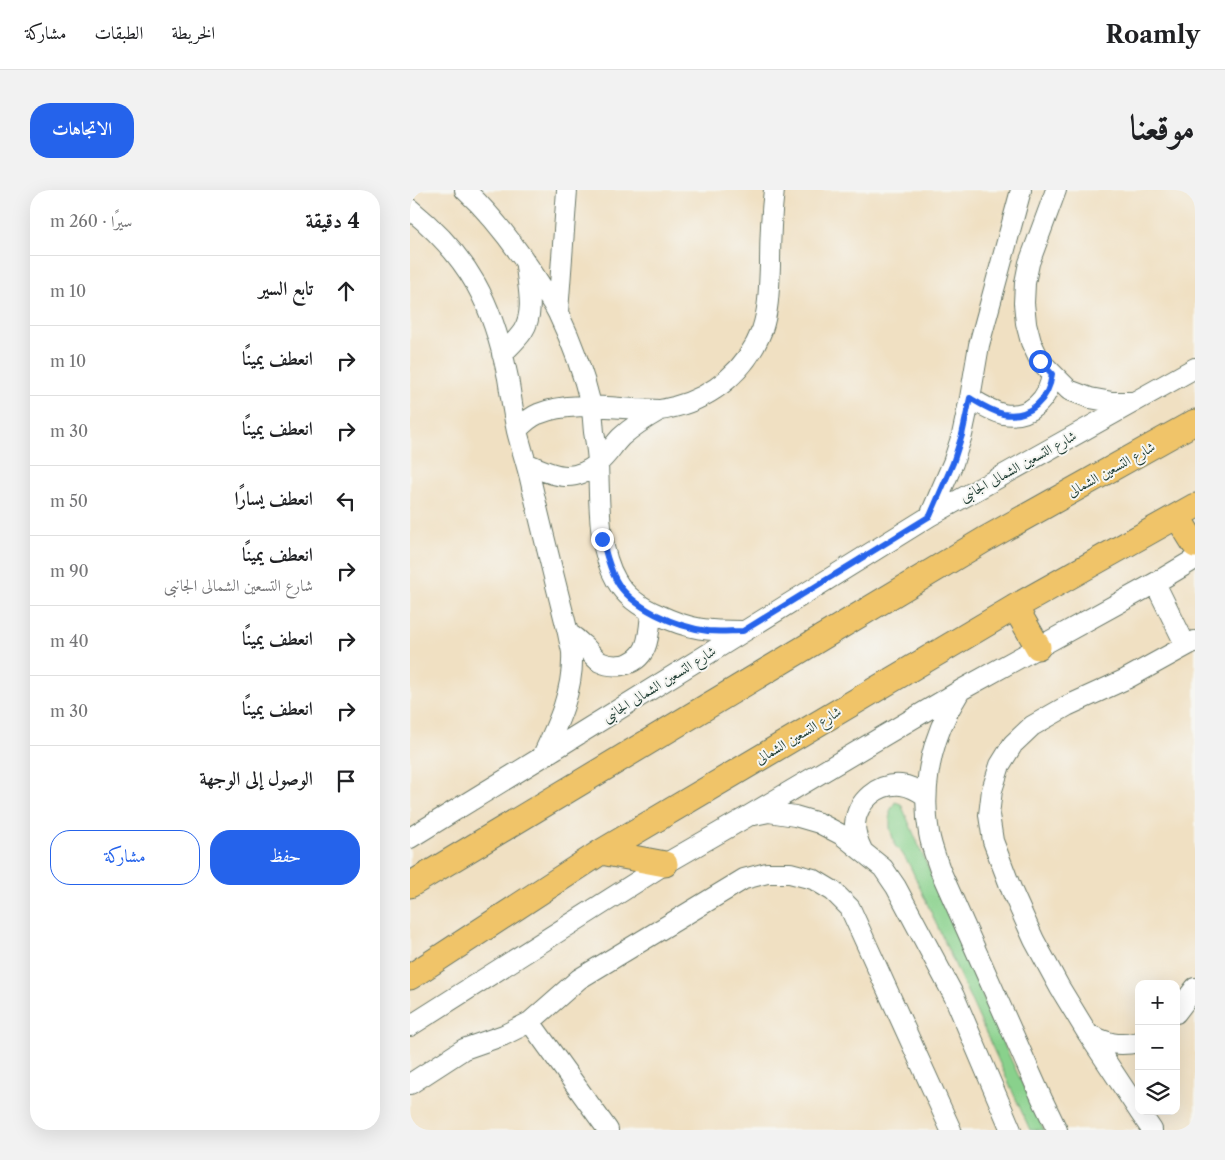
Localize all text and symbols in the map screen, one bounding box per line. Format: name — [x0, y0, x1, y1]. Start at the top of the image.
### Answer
text: Roamly — [1106, 20, 1200, 49]
text: مشاركة — [25, 22, 66, 44]
text: الطبقات — [94, 22, 143, 44]
text: الخريطة — [171, 22, 215, 44]
button: الاتجاهات — [30, 103, 134, 158]
text: موقعنا — [1130, 105, 1195, 148]
text: 4 دقيقة — [306, 208, 360, 233]
text: سيرًا · 260 m — [50, 211, 132, 231]
text: تابع السير — [259, 277, 313, 300]
icon: ahead — [332, 277, 360, 305]
text: 10 m — [50, 281, 86, 301]
text: انعطف يمينًا — [242, 347, 313, 370]
icon: right — [332, 347, 360, 375]
route start — [1029, 350, 1052, 373]
text: 10 m — [50, 351, 86, 371]
text: انعطف يمينًا — [242, 417, 313, 440]
icon: right — [332, 417, 360, 445]
text: 30 m — [50, 421, 88, 441]
street label: شارع التسعين الشمالى الجانبى — [957, 426, 1081, 508]
street label: شارع التسعين الشمالى — [1064, 437, 1160, 503]
text: انعطف يسارًا — [234, 487, 313, 510]
icon: left — [332, 487, 360, 515]
text: 50 m — [50, 491, 88, 511]
route end — [591, 528, 614, 551]
text: انعطف يمينًا — [242, 543, 313, 566]
icon: right — [332, 557, 360, 585]
text: 90 m — [50, 561, 89, 581]
text: شارع التسعين الشمالى الجانبى — [164, 575, 313, 595]
text: انعطف يمينًا — [242, 627, 313, 650]
icon: right — [332, 627, 360, 655]
text: 40 m — [50, 631, 89, 651]
street label: شارع التسعين الشمالى الجانبى — [599, 642, 721, 729]
text: انعطف يمينًا — [242, 697, 313, 720]
icon: right — [332, 697, 360, 725]
text: 30 m — [50, 701, 88, 721]
street label: شارع التسعين الشمالى — [752, 702, 846, 770]
text: الوصول إلى الوجهة — [199, 767, 313, 790]
icon: arrive — [332, 767, 360, 795]
button: مشاركة — [50, 830, 200, 885]
button: حفظ — [210, 830, 360, 885]
map controls — [1135, 980, 1180, 1115]
button: + — [1135, 980, 1180, 1025]
button: − — [1135, 1025, 1180, 1070]
button: layers — [1135, 1070, 1180, 1115]

